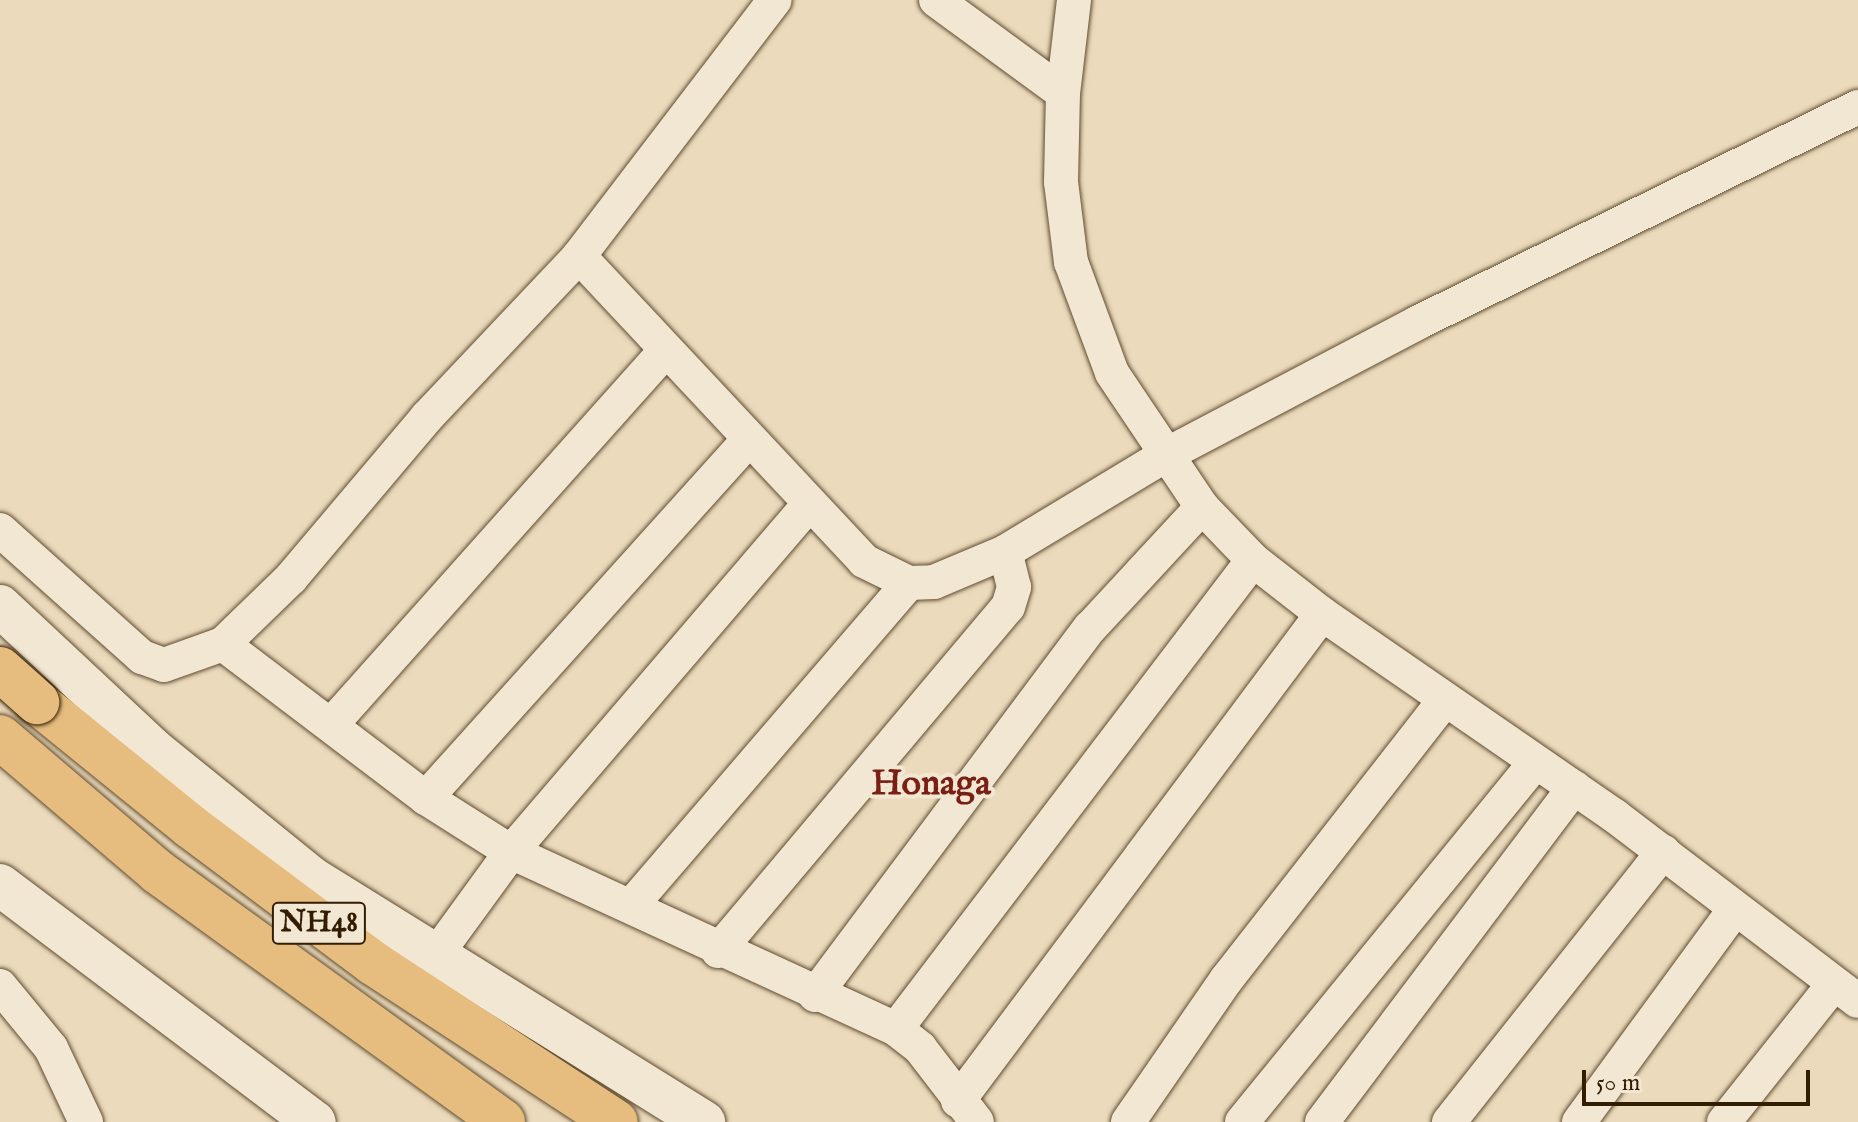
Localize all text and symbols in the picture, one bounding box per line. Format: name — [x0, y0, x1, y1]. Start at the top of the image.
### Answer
district label: Honaga — [871, 763, 991, 807]
road number: NH48 — [271, 897, 367, 949]
scale bar — [1586, 1054, 1814, 1104]
text: 50 m — [1596, 1068, 1640, 1099]

